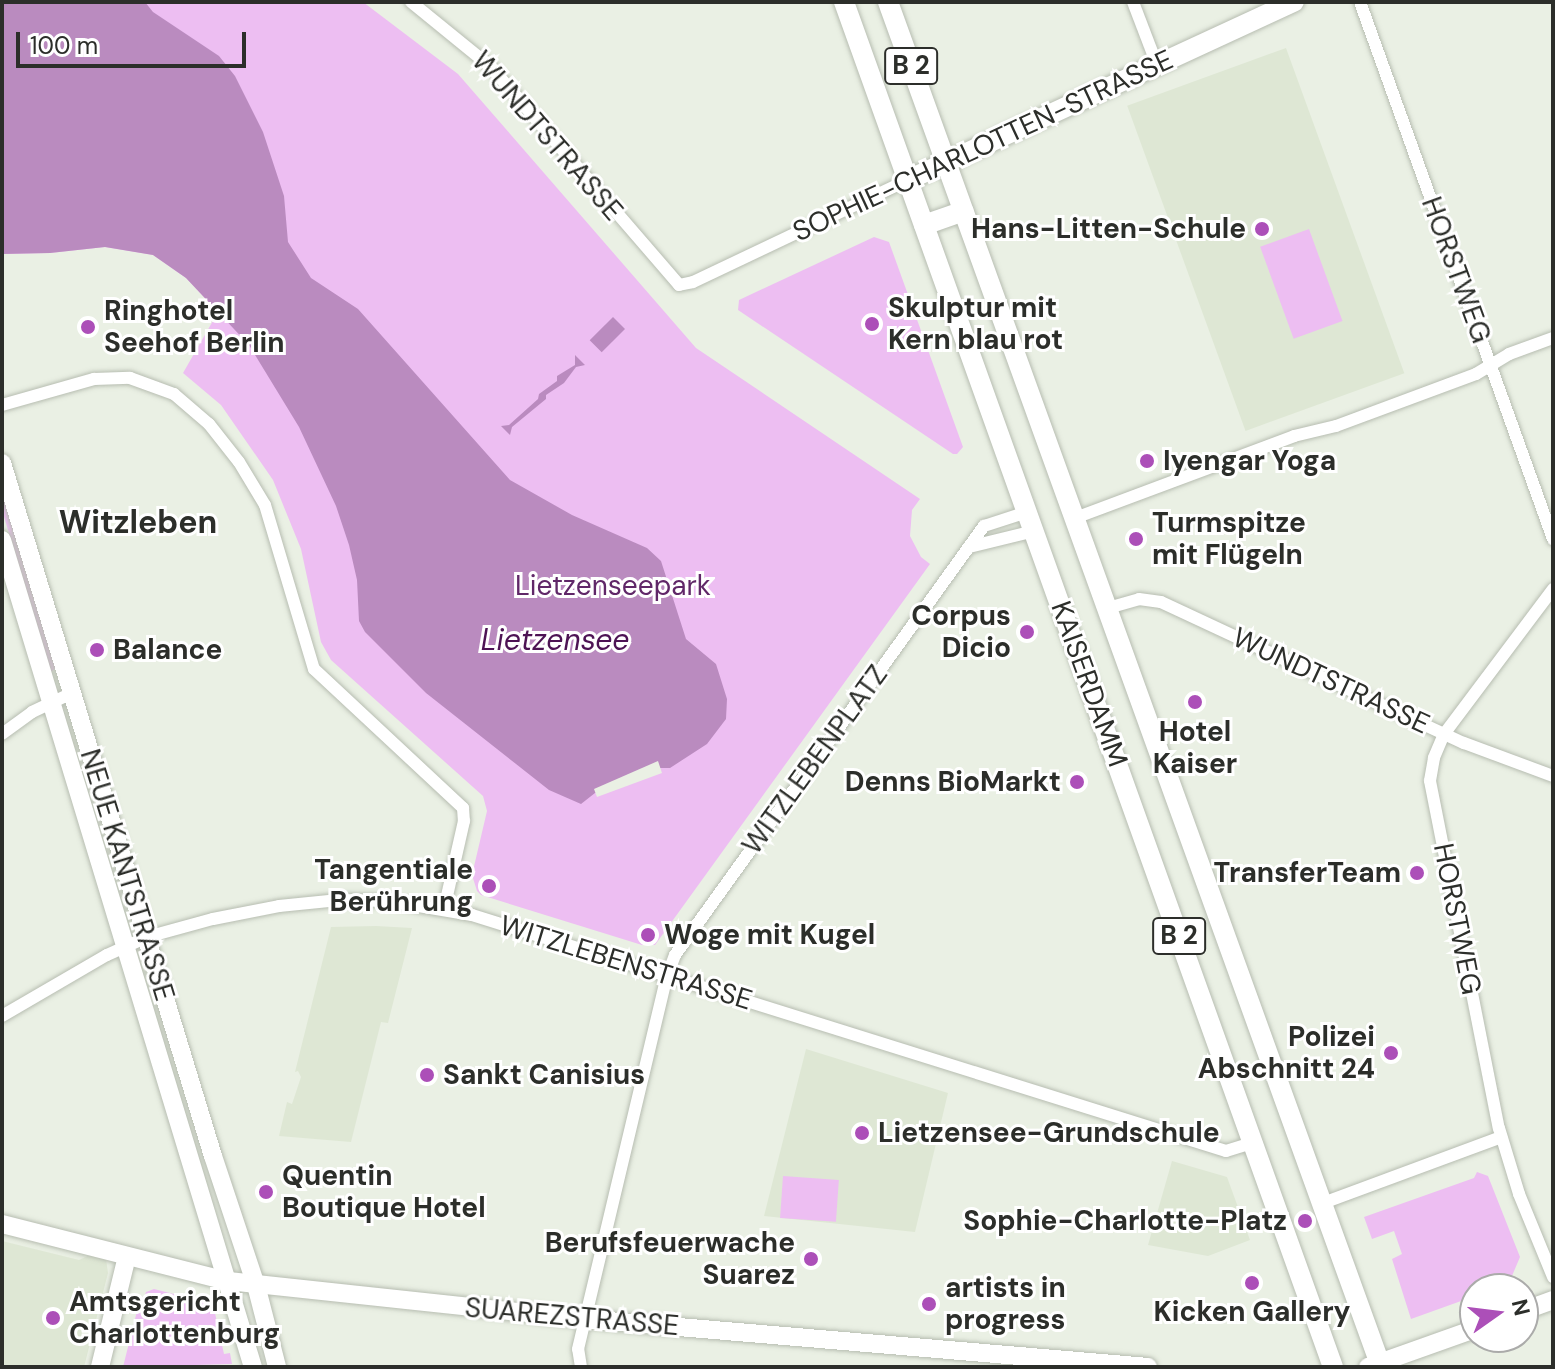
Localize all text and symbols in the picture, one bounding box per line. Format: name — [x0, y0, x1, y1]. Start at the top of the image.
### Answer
scale bar — [20, 16, 250, 66]
text: 100 m — [30, 30, 98, 61]
street label: SOPHIE-CHARLOTTEN-STRASSE — [788, 43, 1178, 249]
street label: WUNDTSTRASSE — [464, 44, 630, 228]
road number: B 2 — [883, 44, 939, 88]
street label: HORSTWEG — [1414, 192, 1498, 348]
place label: Hans-Litten-Schule — [971, 212, 1246, 246]
marker: Hans-Litten-Schule — [1253, 220, 1271, 238]
place label: Skulptur mit Kern blau rot — [888, 291, 1063, 357]
place label: Ringhotel Seehof Berlin — [104, 294, 285, 360]
marker: Skulptur mit Kern blau rot — [863, 315, 881, 333]
marker: Ringhotel Seehof Berlin — [79, 318, 97, 336]
place label: Iyengar Yoga — [1163, 444, 1336, 478]
marker: Iyengar Yoga — [1138, 452, 1156, 470]
district label: Witzleben — [59, 503, 217, 541]
place label: Turmspitze mit Flügeln — [1152, 506, 1306, 572]
marker: Turmspitze mit Flügeln — [1127, 530, 1145, 548]
park label: Lietzenseepark — [515, 569, 711, 603]
street label: KAISERDAMM — [1044, 597, 1134, 771]
place label: Corpus Dicio — [911, 599, 1011, 665]
street label: WUNDTSTRASSE — [1227, 621, 1435, 741]
water label: Lietzensee — [481, 622, 629, 658]
marker: Corpus Dicio — [1018, 623, 1036, 641]
place label: Balance — [113, 633, 222, 667]
marker: Balance — [88, 641, 106, 659]
street label: WITZLEBENPLATZ — [735, 659, 895, 861]
marker: Hotel Kaiser — [1186, 693, 1204, 711]
place label: Hotel Kaiser — [1153, 715, 1237, 781]
street label: NEUE KANTSTRASSE — [73, 745, 181, 1005]
place label: Denns BioMarkt — [845, 765, 1061, 799]
marker: Denns BioMarkt — [1068, 773, 1086, 791]
street label: HORSTWEG — [1426, 841, 1488, 997]
place label: Tangentiale Berührung — [314, 853, 473, 919]
place label: TransferTeam — [1214, 856, 1401, 890]
marker: TransferTeam — [1408, 864, 1426, 882]
marker: Tangentiale Berührung — [480, 877, 498, 895]
street label: WITZLEBENSTRASSE — [496, 909, 756, 1017]
road number: B 2 — [1151, 914, 1207, 958]
place label: Woge mit Kugel — [664, 918, 875, 952]
marker: Woge mit Kugel — [639, 926, 657, 944]
place label: Polizei Abschnitt 24 — [1198, 1020, 1375, 1086]
marker: Polizei Abschnitt 24 — [1382, 1044, 1400, 1062]
place label: Sankt Canisius — [443, 1058, 645, 1092]
marker: Sankt Canisius — [418, 1066, 436, 1084]
place label: Lietzensee-Grundschule — [878, 1116, 1220, 1150]
marker: Lietzensee-Grundschule — [853, 1124, 871, 1142]
place label: Quentin Boutique Hotel — [282, 1159, 486, 1225]
marker: Quentin Boutique Hotel — [257, 1183, 275, 1201]
place label: Sophie-Charlotte-Platz — [963, 1204, 1287, 1238]
marker: Sophie-Charlotte-Platz — [1294, 1210, 1316, 1232]
place label: Berufsfeuerwache Suarez — [545, 1226, 795, 1292]
marker: Berufsfeuerwache Suarez — [802, 1250, 820, 1268]
place label: artists in progress — [945, 1271, 1066, 1337]
north arrow — [1459, 1273, 1539, 1353]
marker: Kicken Gallery — [1243, 1274, 1261, 1292]
place label: Amtsgericht Charlottenburg — [69, 1285, 280, 1351]
street label: SUAREZSTRASSE — [463, 1291, 681, 1343]
marker: artists in progress — [920, 1295, 938, 1313]
place label: Kicken Gallery — [1153, 1295, 1351, 1329]
text: N — [1505, 1296, 1537, 1319]
marker: Amtsgericht Charlottenburg — [44, 1309, 62, 1327]

